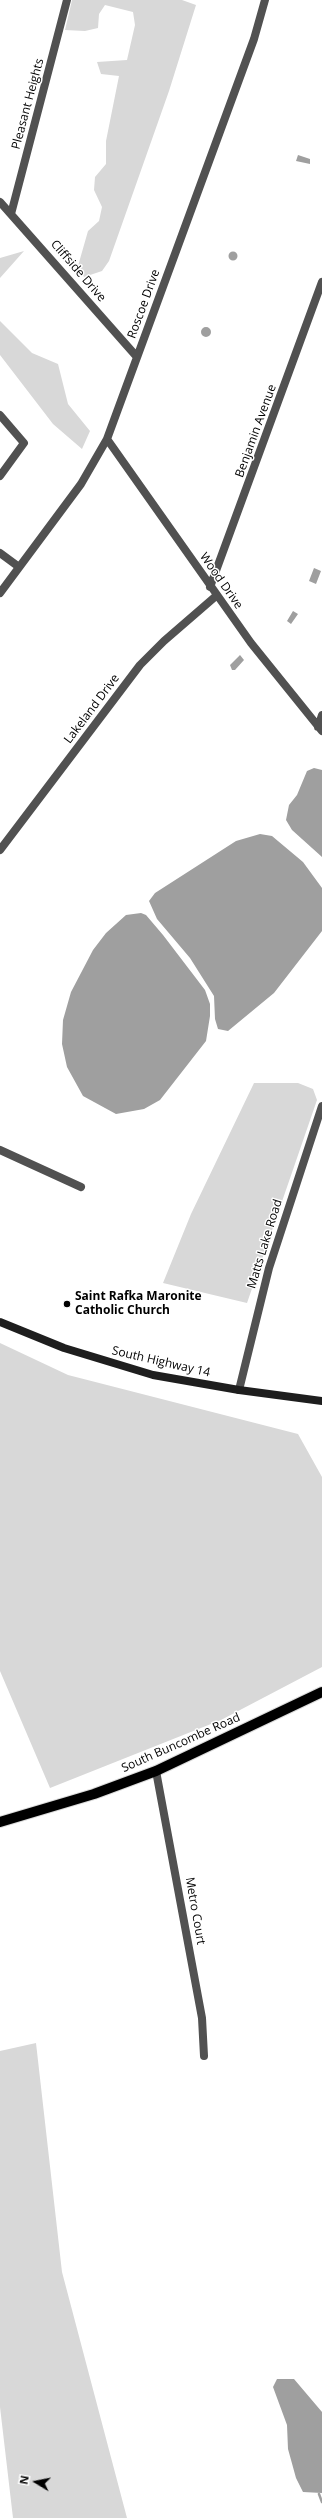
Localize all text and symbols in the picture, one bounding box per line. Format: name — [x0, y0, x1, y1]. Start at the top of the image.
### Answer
street label: Pleasant Heights — [9, 57, 47, 151]
street label: Cliffside Drive — [47, 237, 109, 305]
street label: Roscoe Drive — [125, 267, 163, 341]
street label: Benjamin Avenue — [232, 383, 280, 479]
street label: Wood Drive — [196, 550, 246, 612]
street label: Lakeland Drive — [61, 672, 123, 746]
street label: Matts Lake Road — [245, 1198, 285, 1290]
place label: Saint Rafka Maronite Catholic Church — [75, 1290, 202, 1318]
marker: Saint Rafka Maronite Catholic Church — [62, 1299, 72, 1309]
street label: South Highway 14 — [110, 1344, 212, 1380]
street label: South Buncombe Road — [119, 1710, 243, 1776]
street label: Metro Court — [182, 1876, 208, 1946]
north arrow — [16, 2462, 56, 2502]
text: N — [16, 2474, 32, 2486]

